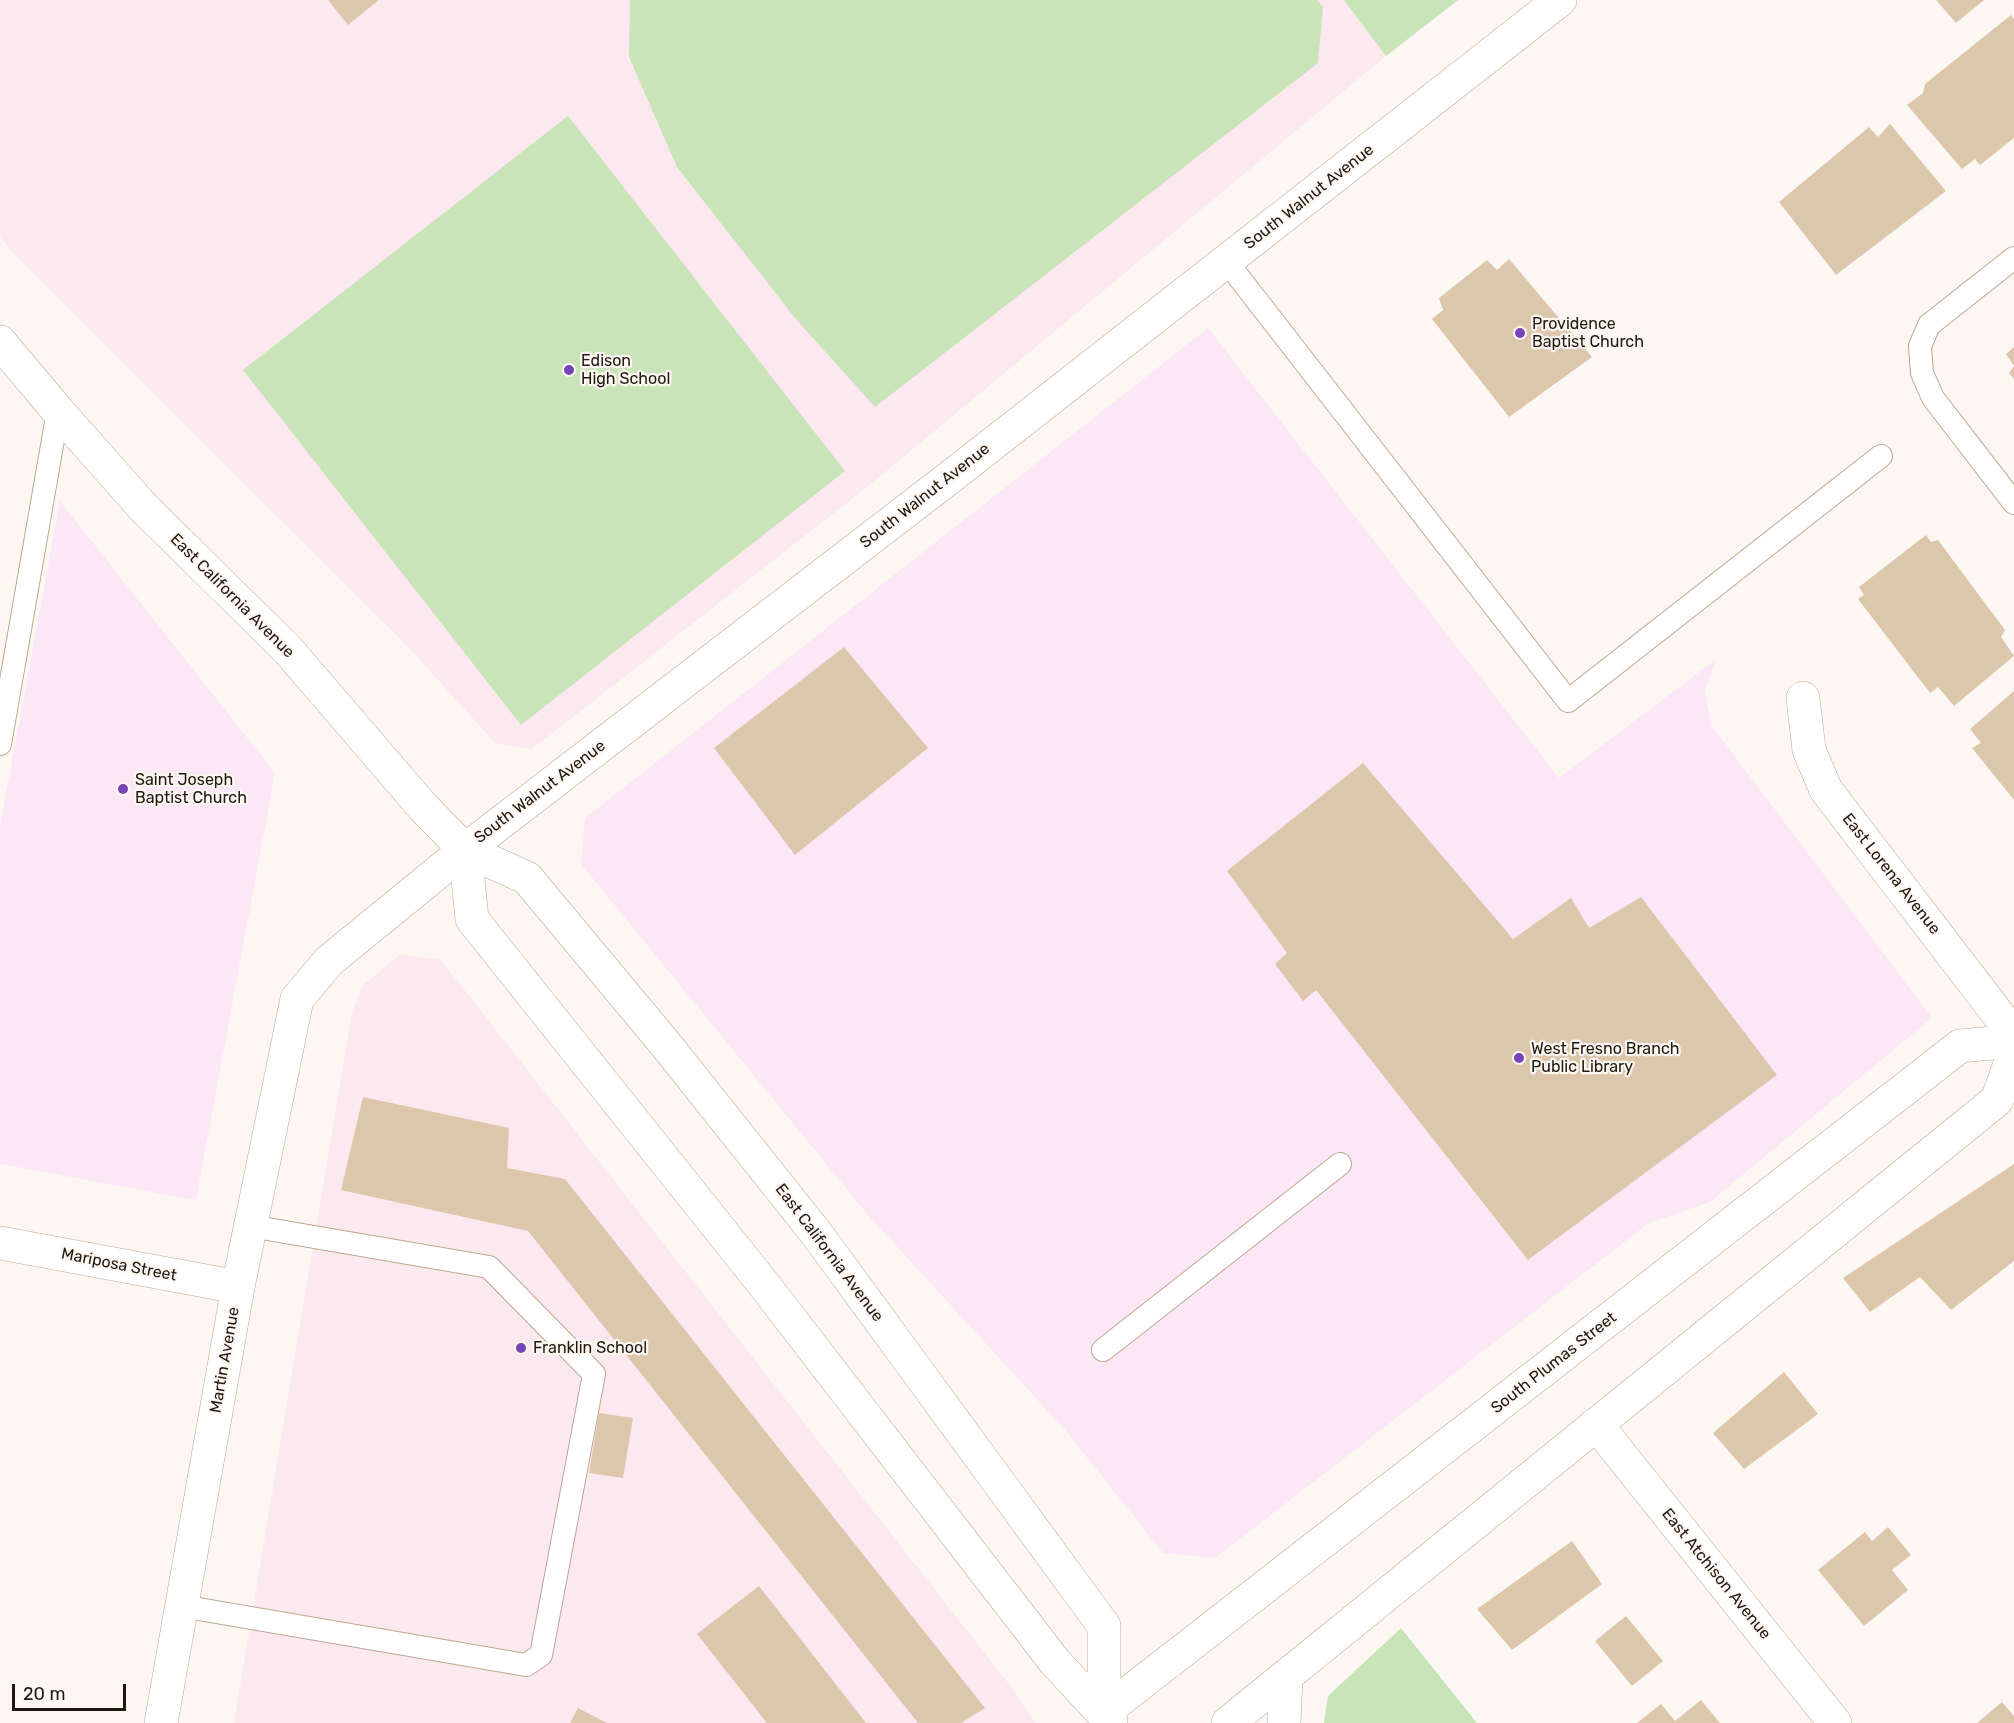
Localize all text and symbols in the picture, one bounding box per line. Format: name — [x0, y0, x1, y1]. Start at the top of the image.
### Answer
street label: South Walnut Avenue — [1240, 140, 1378, 254]
place label: Providence Baptist Church — [1532, 314, 1644, 352]
marker: Providence Baptist Church — [1513, 326, 1527, 340]
place label: Edison High School — [581, 351, 670, 389]
marker: Edison High School — [562, 363, 576, 377]
street label: South Walnut Avenue — [856, 439, 994, 553]
street label: East California Avenue — [166, 530, 298, 662]
street label: South Walnut Avenue — [471, 736, 609, 848]
place label: Saint Joseph Baptist Church — [135, 770, 247, 808]
marker: Saint Joseph Baptist Church — [116, 782, 130, 796]
street label: East Lorena Avenue — [1838, 810, 1944, 938]
place label: West Fresno Branch Public Library — [1531, 1039, 1679, 1077]
marker: West Fresno Branch Public Library — [1512, 1051, 1526, 1065]
street label: East California Avenue — [771, 1180, 887, 1326]
street label: Mariposa Street — [60, 1244, 178, 1286]
street label: Martin Avenue — [206, 1305, 244, 1415]
street label: South Plumas Street — [1487, 1308, 1621, 1418]
place label: Franklin School — [533, 1338, 647, 1358]
marker: Franklin School — [514, 1341, 528, 1355]
street label: East Atchison Avenue — [1657, 1505, 1775, 1643]
scale bar — [15, 1672, 129, 1710]
text: 20 m — [23, 1683, 65, 1705]

